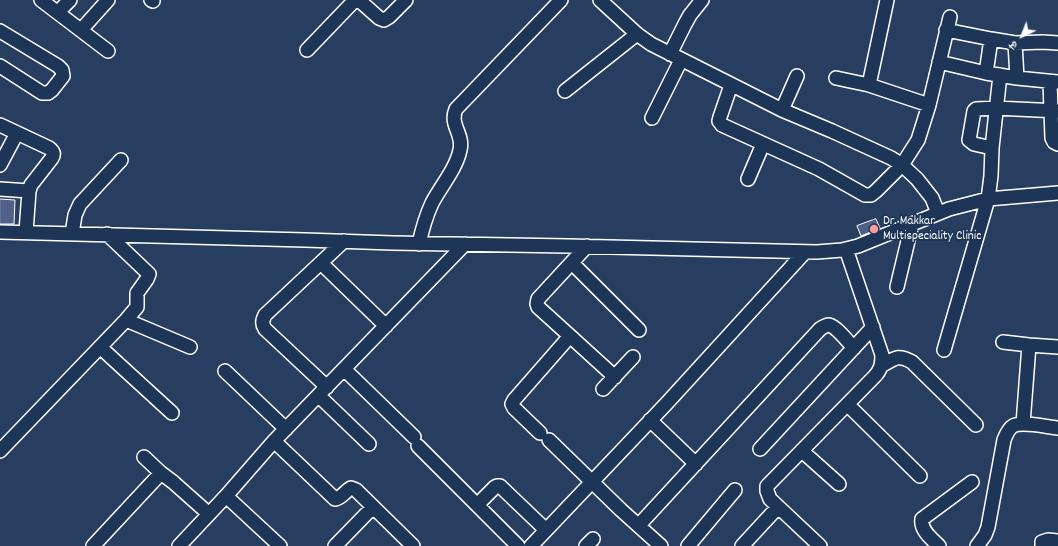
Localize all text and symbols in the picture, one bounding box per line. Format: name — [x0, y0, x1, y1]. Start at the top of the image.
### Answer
north arrow — [1002, 16, 1042, 56]
text: उ — [1006, 37, 1022, 53]
place label: Dr. Makkar Multispeciality Clinic — [883, 214, 981, 245]
marker: Dr. Makkar Multispeciality Clinic — [868, 223, 880, 235]

